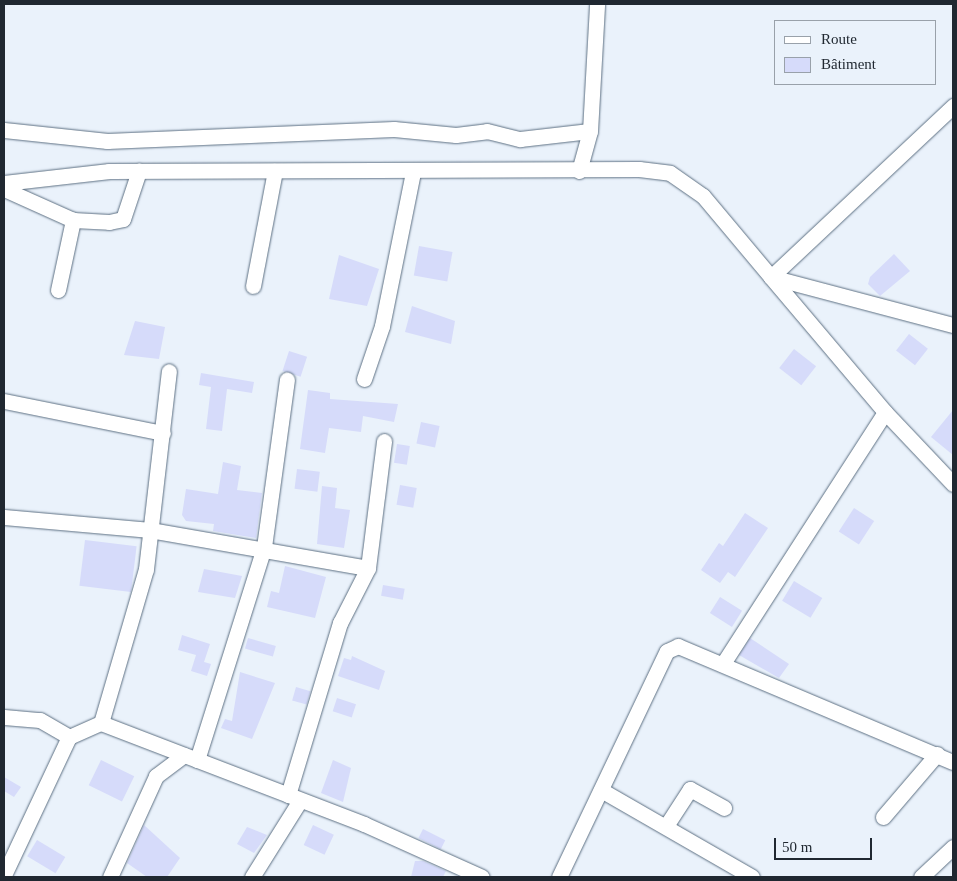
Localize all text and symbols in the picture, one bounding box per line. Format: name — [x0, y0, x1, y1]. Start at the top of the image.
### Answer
legend — [774, 20, 937, 85]
text: Route — [821, 31, 857, 47]
text: Bâtiment — [821, 56, 876, 72]
scale bar — [777, 828, 874, 860]
text: 50 m — [782, 839, 812, 855]

